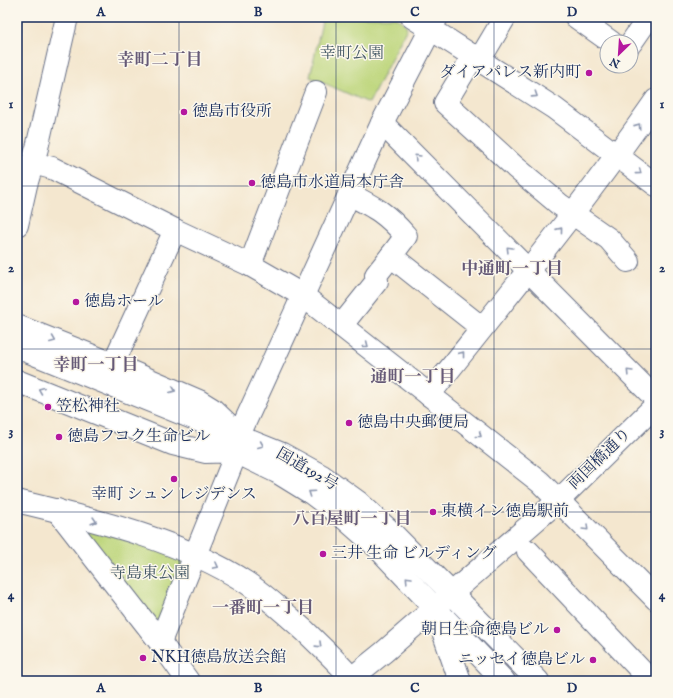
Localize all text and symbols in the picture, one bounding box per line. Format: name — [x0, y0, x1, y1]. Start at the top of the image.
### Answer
text: A — [96, 4, 107, 21]
text: B — [254, 4, 263, 21]
text: C — [410, 4, 420, 21]
text: D — [567, 4, 578, 21]
north arrow — [599, 34, 639, 74]
park label: 幸町公園 — [320, 44, 384, 64]
district label: 幸町二丁目 — [118, 50, 203, 71]
text: N — [607, 54, 623, 71]
place label: ダイアパレス新内町 — [440, 63, 581, 83]
marker: ダイアパレス新内町 — [584, 68, 594, 78]
one-way arrow — [531, 90, 538, 98]
text: 1 — [9, 96, 14, 113]
text: 1 — [660, 96, 665, 113]
place label: 徳島市役所 — [192, 102, 272, 122]
marker: 徳島市役所 — [179, 107, 189, 117]
one-way arrow — [633, 123, 641, 130]
one-way arrow — [414, 154, 421, 162]
one-way arrow — [635, 167, 642, 174]
place label: 徳島市水道局本庁舎 — [260, 173, 404, 193]
marker: 徳島市水道局本庁舎 — [247, 178, 257, 188]
one-way arrow — [555, 227, 562, 235]
one-way arrow — [506, 246, 513, 254]
district label: 中通町一丁目 — [461, 259, 563, 280]
text: 2 — [8, 260, 14, 277]
text: 2 — [659, 260, 665, 277]
place label: 徳島ホール — [84, 292, 164, 312]
marker: 徳島ホール — [71, 297, 81, 307]
one-way arrow — [49, 335, 57, 343]
one-way arrow — [361, 341, 368, 348]
one-way arrow — [457, 351, 464, 358]
district label: 幸町一丁目 — [54, 355, 139, 376]
district label: 通町一丁目 — [371, 367, 456, 388]
one-way arrow — [626, 369, 634, 377]
one-way arrow — [169, 385, 177, 393]
one-way arrow — [38, 387, 45, 395]
place label: 笠松神社 — [56, 397, 120, 417]
marker: 笠松神社 — [43, 402, 53, 412]
place label: 徳島中央郵便局 — [357, 413, 469, 433]
marker: 徳島中央郵便局 — [344, 418, 354, 428]
text: 3 — [9, 423, 14, 440]
text: 3 — [660, 423, 665, 440]
street label: 両国橋通り — [564, 424, 636, 494]
place label: 徳島フコク生命ビル — [67, 427, 210, 447]
one-way arrow — [474, 430, 481, 437]
marker: 徳島フコク生命ビル — [54, 432, 64, 442]
one-way arrow — [258, 440, 265, 448]
street label: 国道192号 — [272, 444, 342, 496]
marker: 幸町 シュン レジデンス — [169, 474, 179, 484]
place label: 幸町 シュン レジデンス — [91, 485, 257, 505]
one-way arrow — [308, 491, 315, 498]
place label: 東横イン徳島駅前 — [441, 502, 569, 522]
marker: 東横イン徳島駅前 — [428, 507, 438, 517]
district label: 八百屋町一丁目 — [293, 509, 412, 530]
one-way arrow — [91, 516, 98, 525]
one-way arrow — [581, 523, 589, 531]
place label: 三井 生命 ビルディング — [331, 544, 496, 564]
marker: 三井 生命 ビルディング — [318, 549, 328, 559]
one-way arrow — [212, 562, 219, 569]
park label: 寺島東公園 — [110, 564, 190, 584]
one-way arrow — [405, 576, 413, 584]
text: 4 — [8, 587, 15, 604]
text: 4 — [659, 587, 666, 604]
district label: 一番町一丁目 — [212, 598, 314, 619]
place label: 朝日生命徳島ビル — [421, 620, 549, 640]
marker: 朝日生命徳島ビル — [552, 625, 562, 635]
one-way arrow — [314, 640, 322, 647]
place label: NKH徳島放送会館 — [151, 648, 286, 668]
place label: ニッセイ徳島ビル — [458, 650, 585, 670]
marker: NKH徳島放送会館 — [138, 653, 148, 663]
marker: ニッセイ徳島ビル — [588, 655, 598, 665]
text: A — [96, 680, 107, 697]
text: B — [254, 680, 263, 697]
text: C — [410, 680, 420, 697]
text: D — [567, 680, 578, 697]

